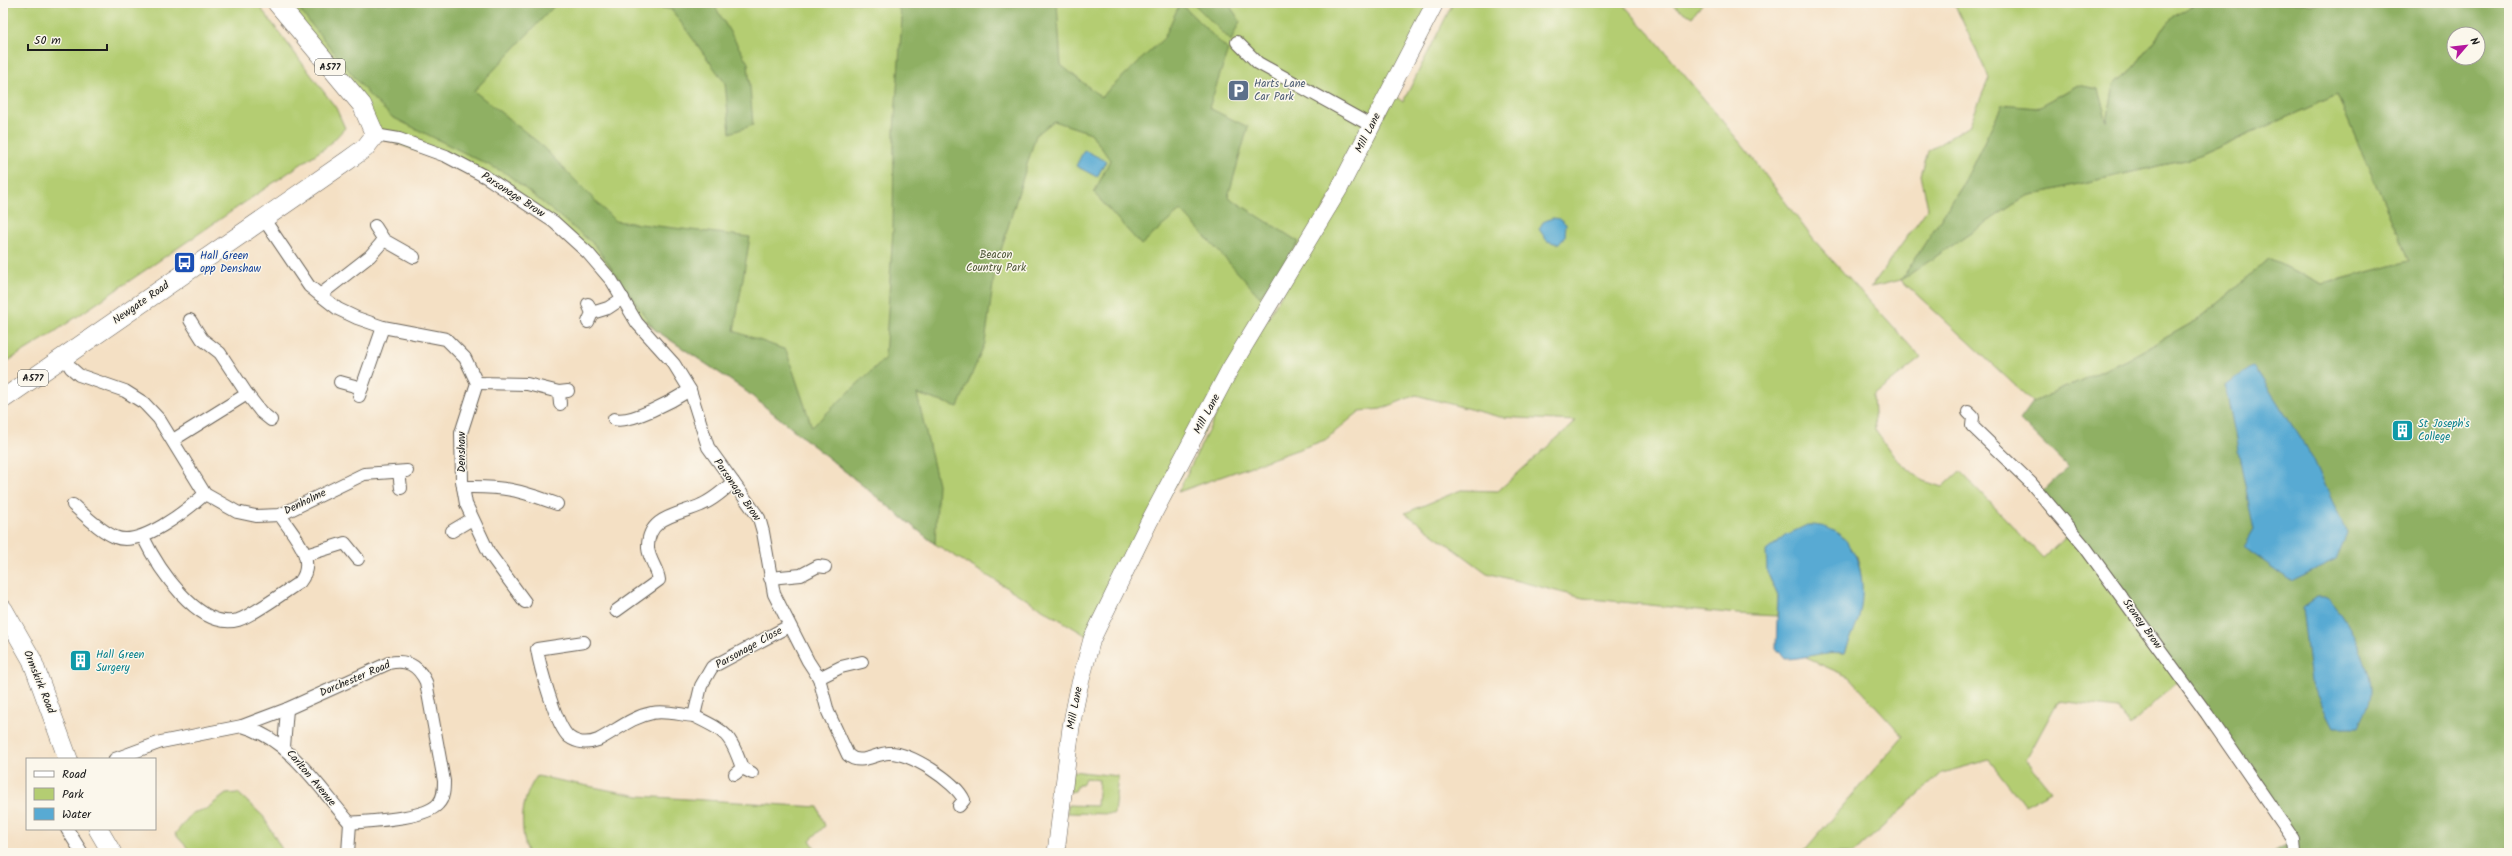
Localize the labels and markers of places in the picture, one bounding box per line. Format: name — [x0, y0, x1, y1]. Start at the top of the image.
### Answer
place label: Harts Lane Car Park — [1254, 75, 1306, 106]
parking icon: Harts Lane Car Park — [1225, 77, 1251, 103]
place label: Hall Green opp Denshaw — [200, 247, 262, 278]
bus stop icon: Hall Green opp Denshaw — [172, 249, 198, 275]
place label: St Joseph's College — [2418, 415, 2470, 446]
building icon: St Joseph's College — [2390, 417, 2416, 443]
place label: Hall Green Surgery — [96, 646, 145, 677]
building icon: Hall Green Surgery — [68, 648, 94, 674]

